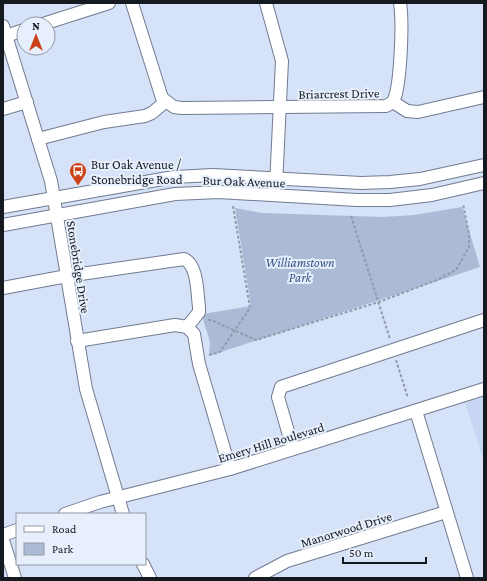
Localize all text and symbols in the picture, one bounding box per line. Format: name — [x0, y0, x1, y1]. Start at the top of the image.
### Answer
north arrow — [16, 16, 56, 56]
text: N — [32, 20, 40, 32]
street label: Briarcrest Drive — [298, 85, 380, 102]
place label: Bur Oak Avenue / Stonebridge Road — [91, 157, 183, 187]
bus stop icon: Bur Oak Avenue / Stonebridge Road — [68, 161, 88, 186]
street label: Bur Oak Avenue — [202, 173, 286, 190]
street label: Stonebridge Drive — [64, 220, 93, 315]
park label: Williamstown Park — [265, 255, 335, 285]
street label: Emery Hill Boulevard — [216, 419, 326, 466]
street label: Manorwood Drive — [299, 508, 394, 551]
legend — [16, 513, 146, 565]
text: Road — [52, 522, 77, 536]
scale bar — [343, 539, 426, 565]
text: Park — [52, 542, 74, 556]
text: 50 m — [349, 546, 374, 560]

